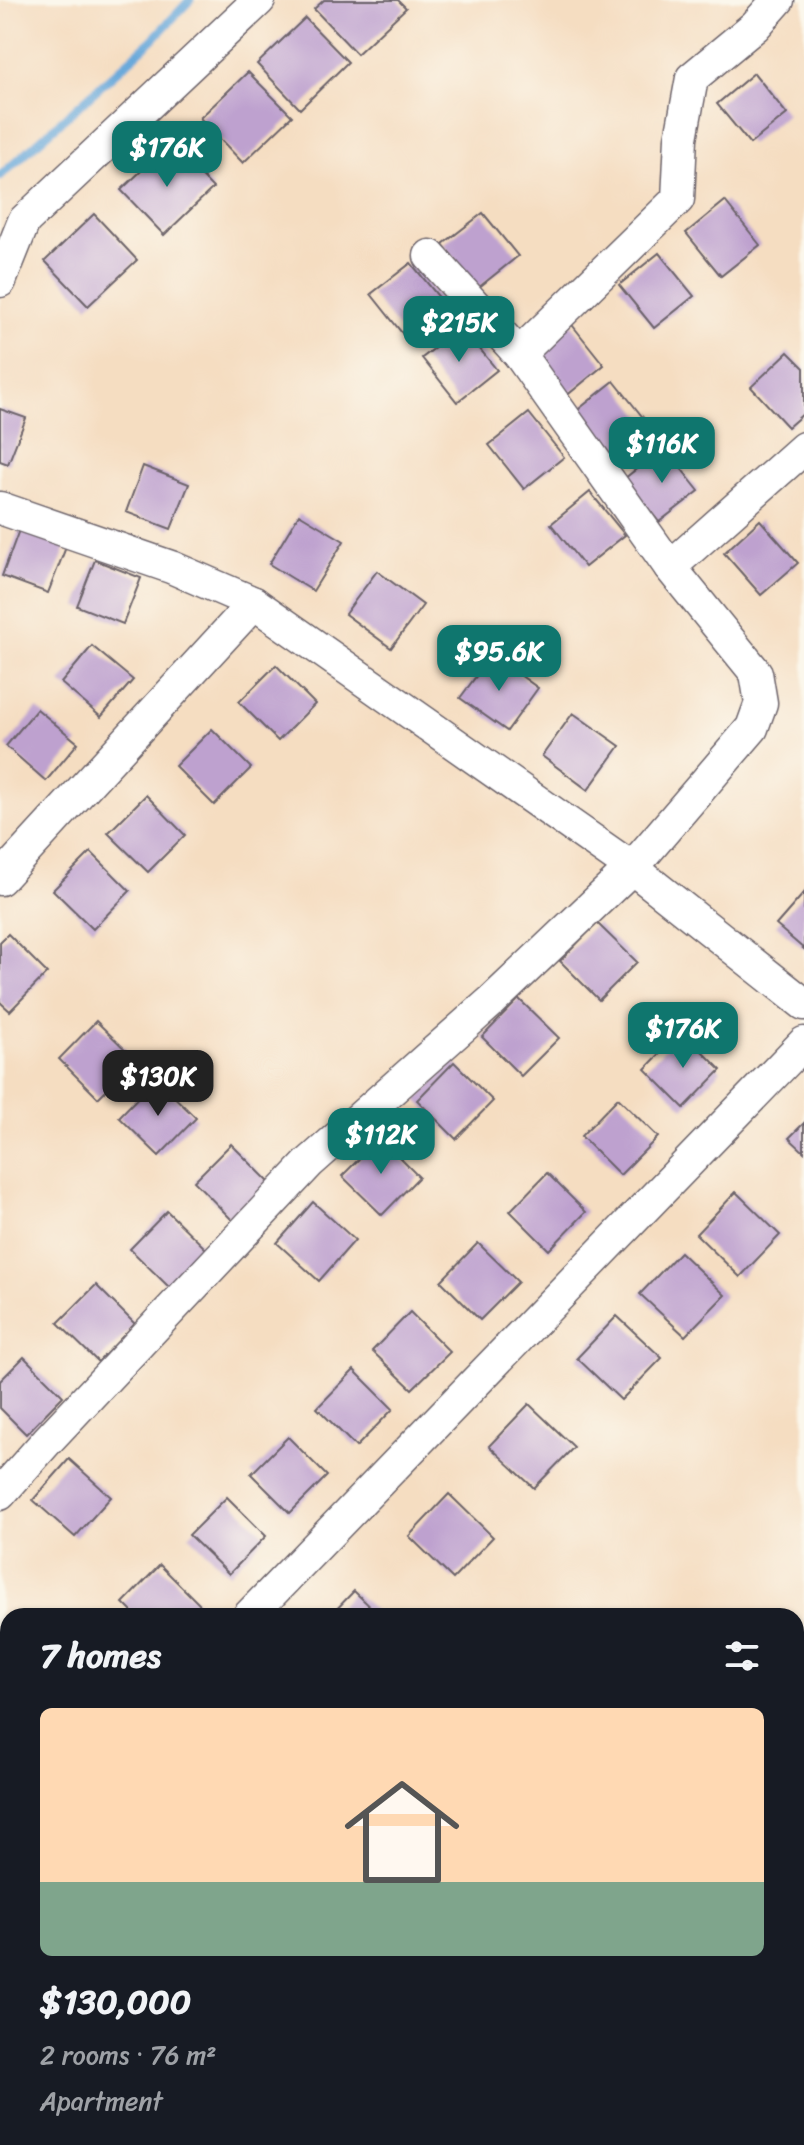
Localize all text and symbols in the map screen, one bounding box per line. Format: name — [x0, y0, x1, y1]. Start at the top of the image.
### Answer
pin: $176K — [111, 121, 223, 189]
text: $176K — [130, 124, 204, 170]
pin: $215K — [403, 296, 515, 364]
text: $215K — [421, 299, 497, 345]
pin: $116K — [606, 417, 718, 485]
text: $116K — [627, 420, 697, 466]
pin: $95.6K — [434, 625, 564, 693]
text: $95.6K — [455, 628, 543, 674]
pin: $176K — [627, 1002, 739, 1070]
text: $176K — [646, 1005, 720, 1051]
pin: $130K — [102, 1050, 214, 1118]
text: $130K — [120, 1053, 196, 1099]
pin: $112K — [325, 1108, 437, 1176]
text: $112K — [346, 1111, 416, 1157]
text: 7 homes — [40, 1626, 161, 1686]
icon: filters — [720, 1634, 764, 1678]
icon: home — [330, 1760, 474, 1904]
text: $130,000 — [40, 1972, 191, 2032]
text: 2 rooms · 76 m² — [40, 2032, 217, 2078]
text: Apartment — [40, 2078, 163, 2124]

